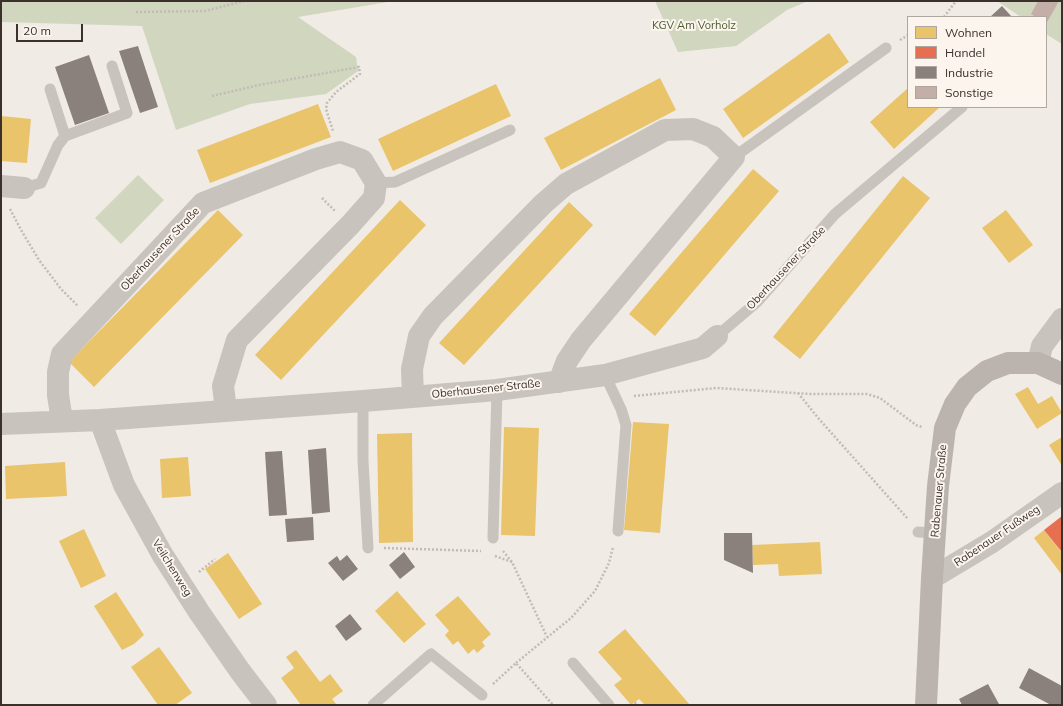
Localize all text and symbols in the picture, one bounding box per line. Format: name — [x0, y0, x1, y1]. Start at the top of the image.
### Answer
scale bar — [18, 16, 85, 42]
legend — [907, 16, 1047, 108]
park label: KGV Am Vorholz — [652, 19, 736, 33]
text: 20 m — [23, 23, 51, 38]
text: Wohnen — [945, 25, 992, 40]
text: Handel — [945, 45, 985, 60]
text: Industrie — [945, 65, 993, 80]
text: Sonstige — [945, 85, 993, 100]
street label: Oberhausener Straße — [118, 205, 202, 293]
street label: Oberhausener Straße — [744, 224, 828, 312]
street label: Oberhausener Straße — [431, 377, 541, 401]
street label: Rabenauer Straße — [928, 444, 950, 538]
street label: Rabenauer Fußweg — [952, 503, 1042, 569]
street label: Veilchenweg — [149, 537, 195, 599]

